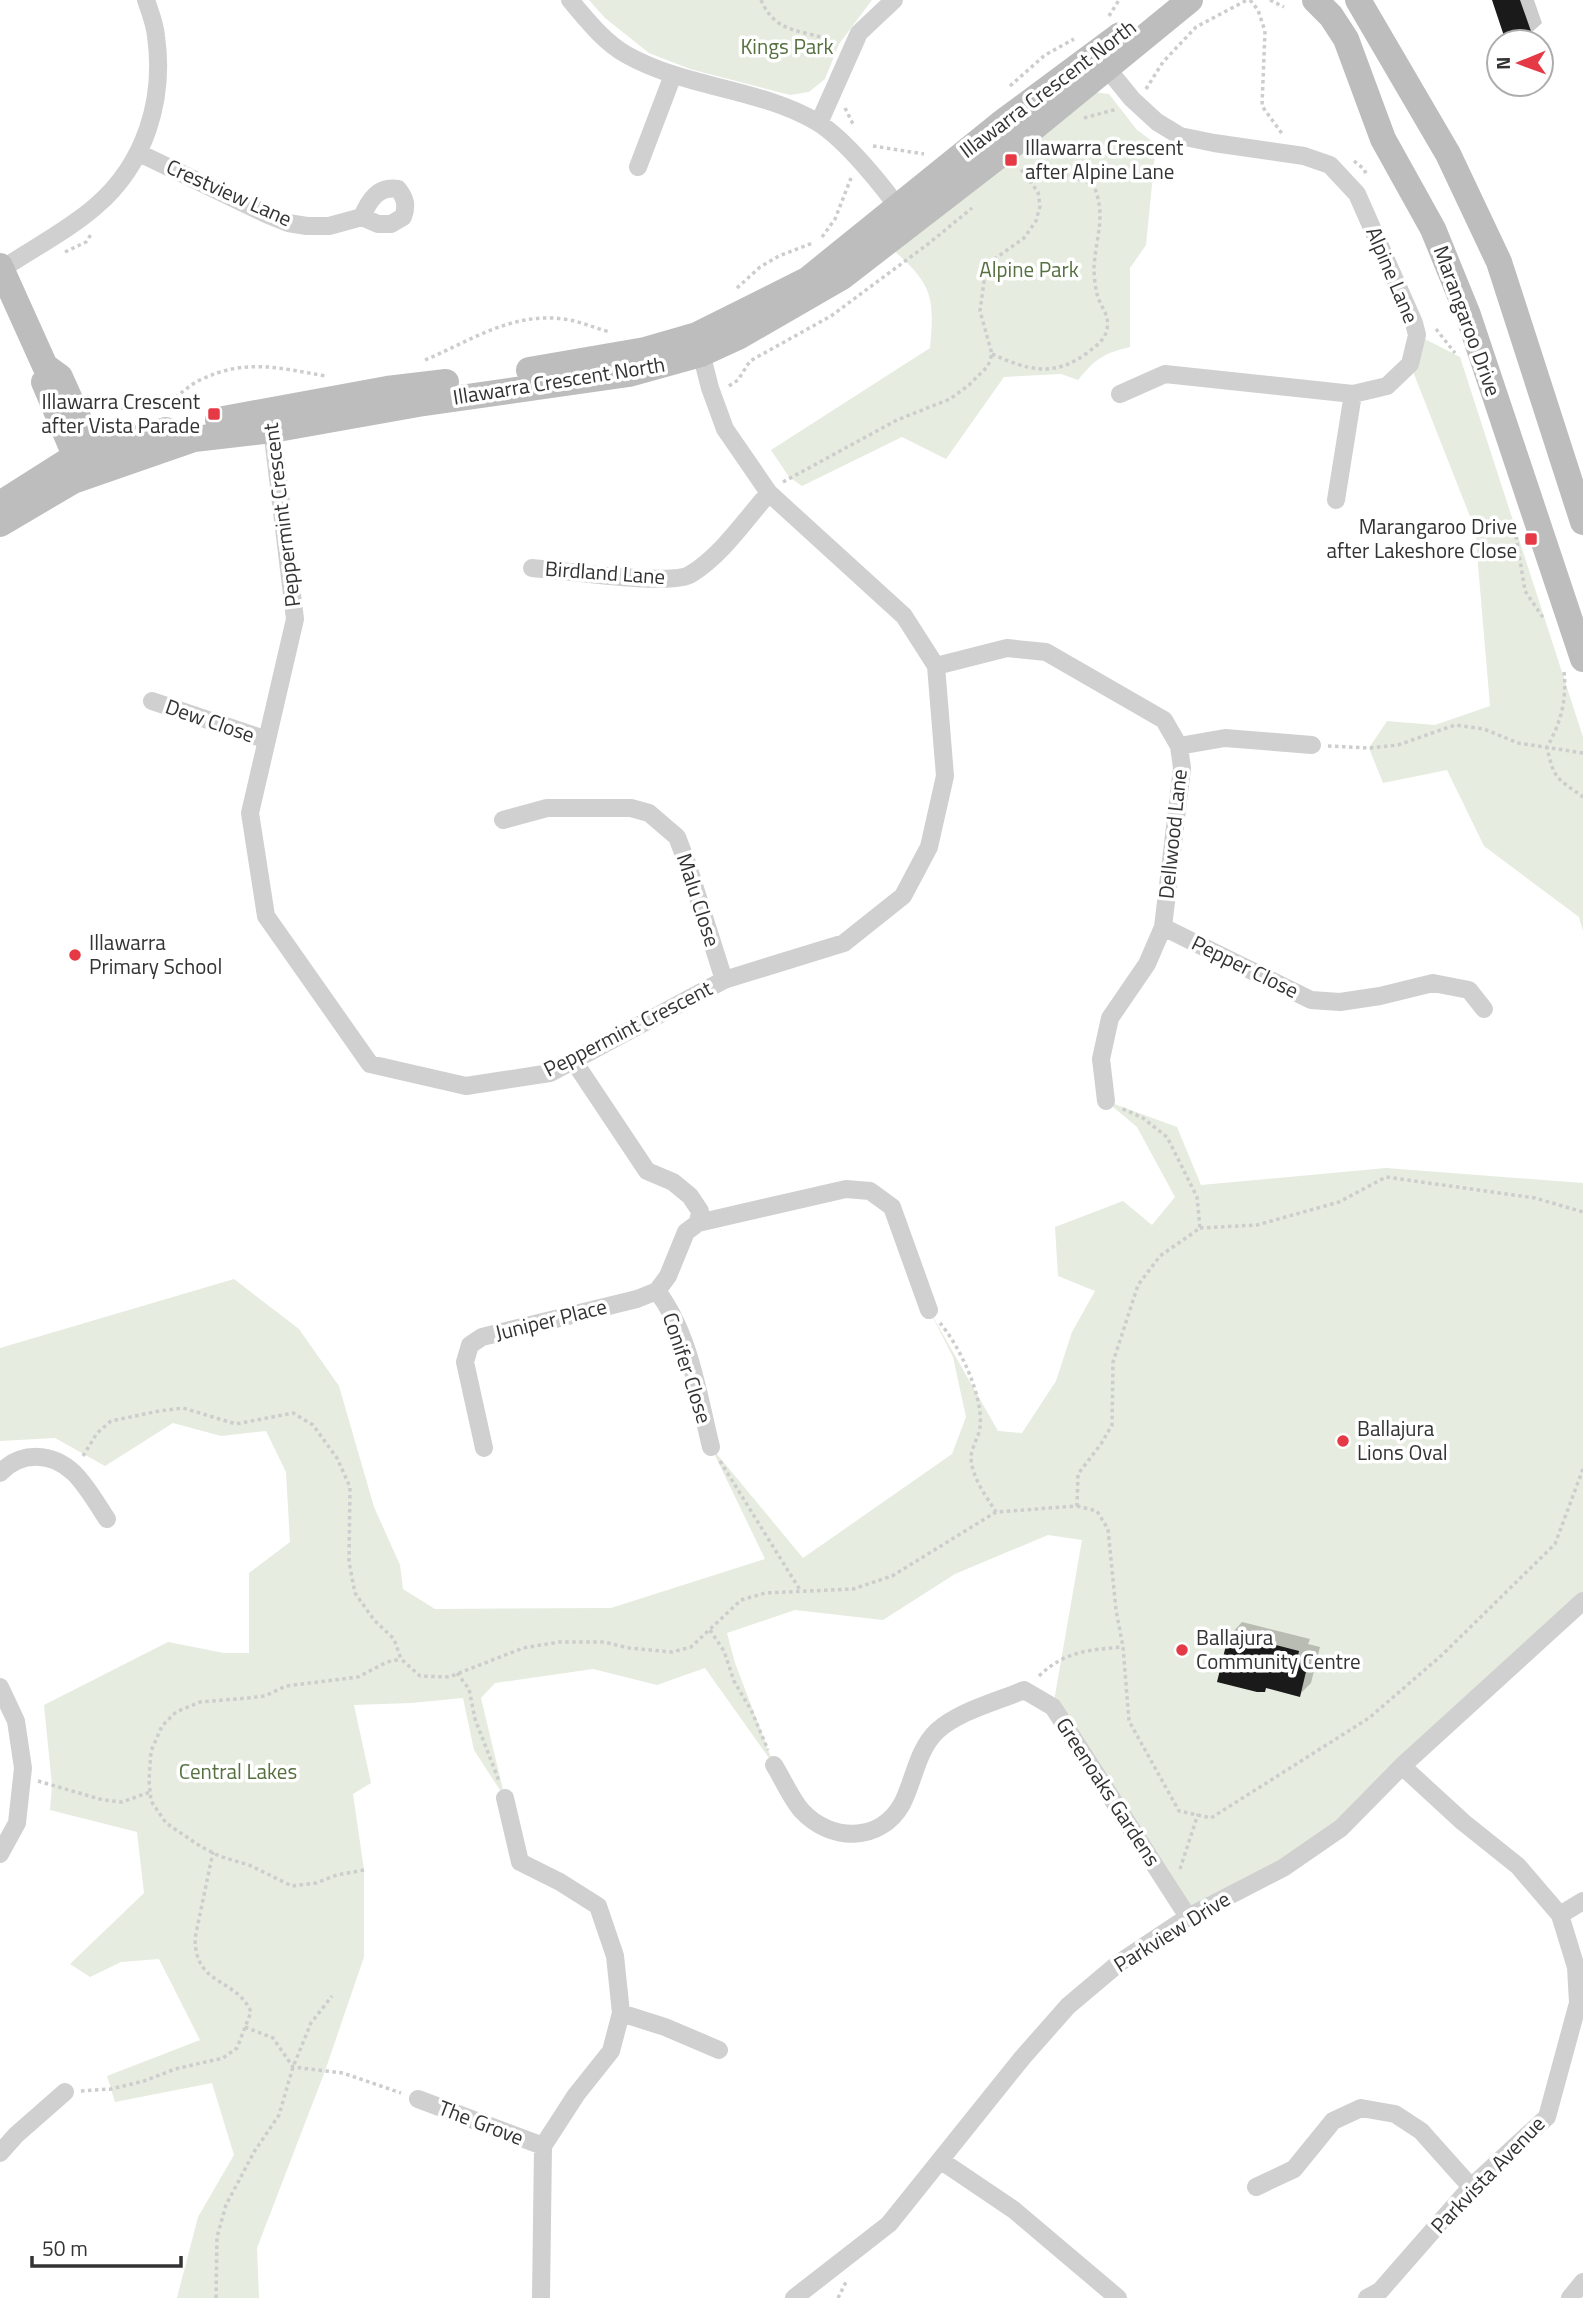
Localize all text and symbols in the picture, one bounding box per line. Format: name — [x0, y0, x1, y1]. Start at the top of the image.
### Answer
street label: Illawarra Crescent North — [952, 11, 1143, 165]
north arrow — [1485, 28, 1555, 98]
park label: Kings Park — [740, 30, 834, 62]
text: N — [1488, 56, 1517, 70]
place label: Illawarra Crescent after Alpine Lane — [1025, 131, 1184, 187]
street label: Crestview Lane — [161, 150, 297, 234]
marker: Illawarra Crescent after Alpine Lane — [1003, 152, 1019, 168]
street label: Alpine Lane — [1358, 221, 1428, 328]
street label: Marangaroo Drive — [1426, 241, 1510, 401]
park label: Alpine Park — [979, 253, 1079, 285]
street label: Illawarra Crescent North — [451, 347, 667, 413]
place label: Illawarra Crescent after Vista Parade — [41, 385, 201, 441]
marker: Illawarra Crescent after Vista Parade — [206, 406, 222, 422]
street label: Peppermint Crescent — [254, 421, 308, 609]
place label: Marangaroo Drive after Lakeshore Close — [1327, 510, 1517, 566]
marker: Marangaroo Drive after Lakeshore Close — [1523, 531, 1539, 547]
street label: Birdland Lane — [544, 552, 666, 592]
street label: Dew Close — [161, 690, 259, 750]
street label: Dellwood Lane — [1149, 768, 1195, 900]
street label: Malu Close — [669, 849, 729, 951]
place label: Illawarra Primary School — [89, 926, 222, 982]
street label: Pepper Close — [1187, 926, 1304, 1006]
marker: Illawarra Primary School — [67, 947, 83, 963]
street label: Peppermint Crescent — [538, 972, 718, 1084]
street label: Juniper Place — [492, 1290, 610, 1348]
street label: Conifer Close — [655, 1308, 721, 1427]
place label: Ballajura Lions Oval — [1357, 1412, 1448, 1468]
marker: Ballajura Lions Oval — [1335, 1433, 1351, 1449]
place label: Ballajura Community Centre — [1196, 1621, 1361, 1677]
marker: Ballajura Community Centre — [1174, 1642, 1190, 1658]
street label: Greenoaks Gardens — [1049, 1711, 1169, 1872]
park label: Central Lakes — [179, 1755, 297, 1787]
street label: Parkview Drive — [1107, 1883, 1236, 1980]
street label: The Grove — [434, 2091, 529, 2153]
street label: Parkvista Avenue — [1423, 2108, 1552, 2240]
scale bar — [32, 2224, 180, 2268]
text: 50 m — [42, 2232, 88, 2264]

